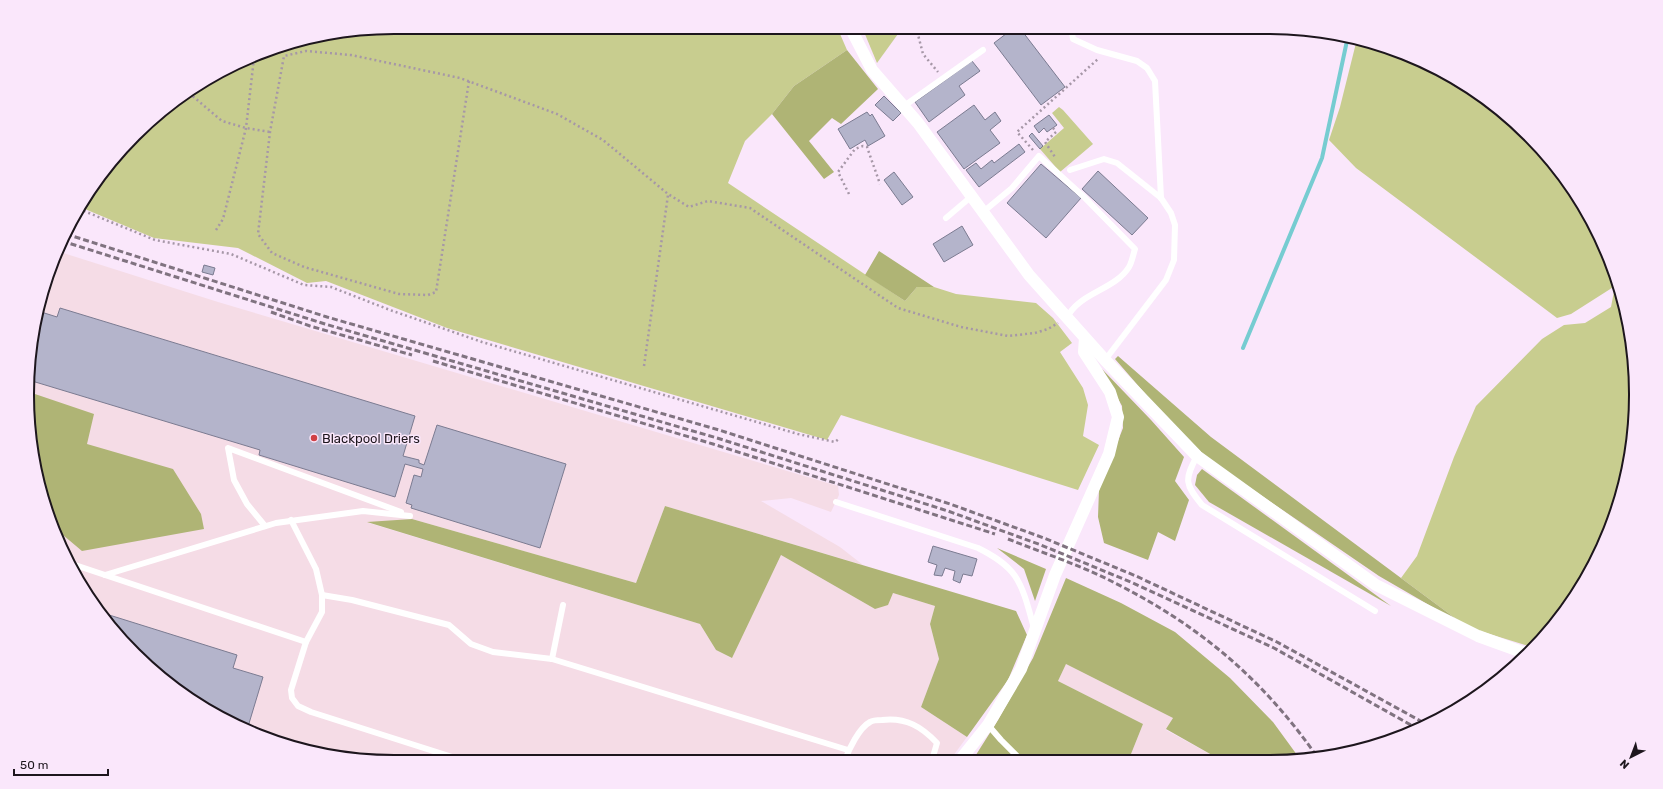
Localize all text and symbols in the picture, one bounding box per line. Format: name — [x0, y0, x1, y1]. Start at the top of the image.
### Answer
place label: Blackpool Driers — [322, 431, 420, 446]
marker: Blackpool Driers — [309, 433, 319, 443]
north arrow — [1611, 737, 1651, 777]
scale bar — [14, 751, 108, 777]
text: N — [1617, 757, 1632, 772]
text: 50 m — [20, 758, 48, 772]

